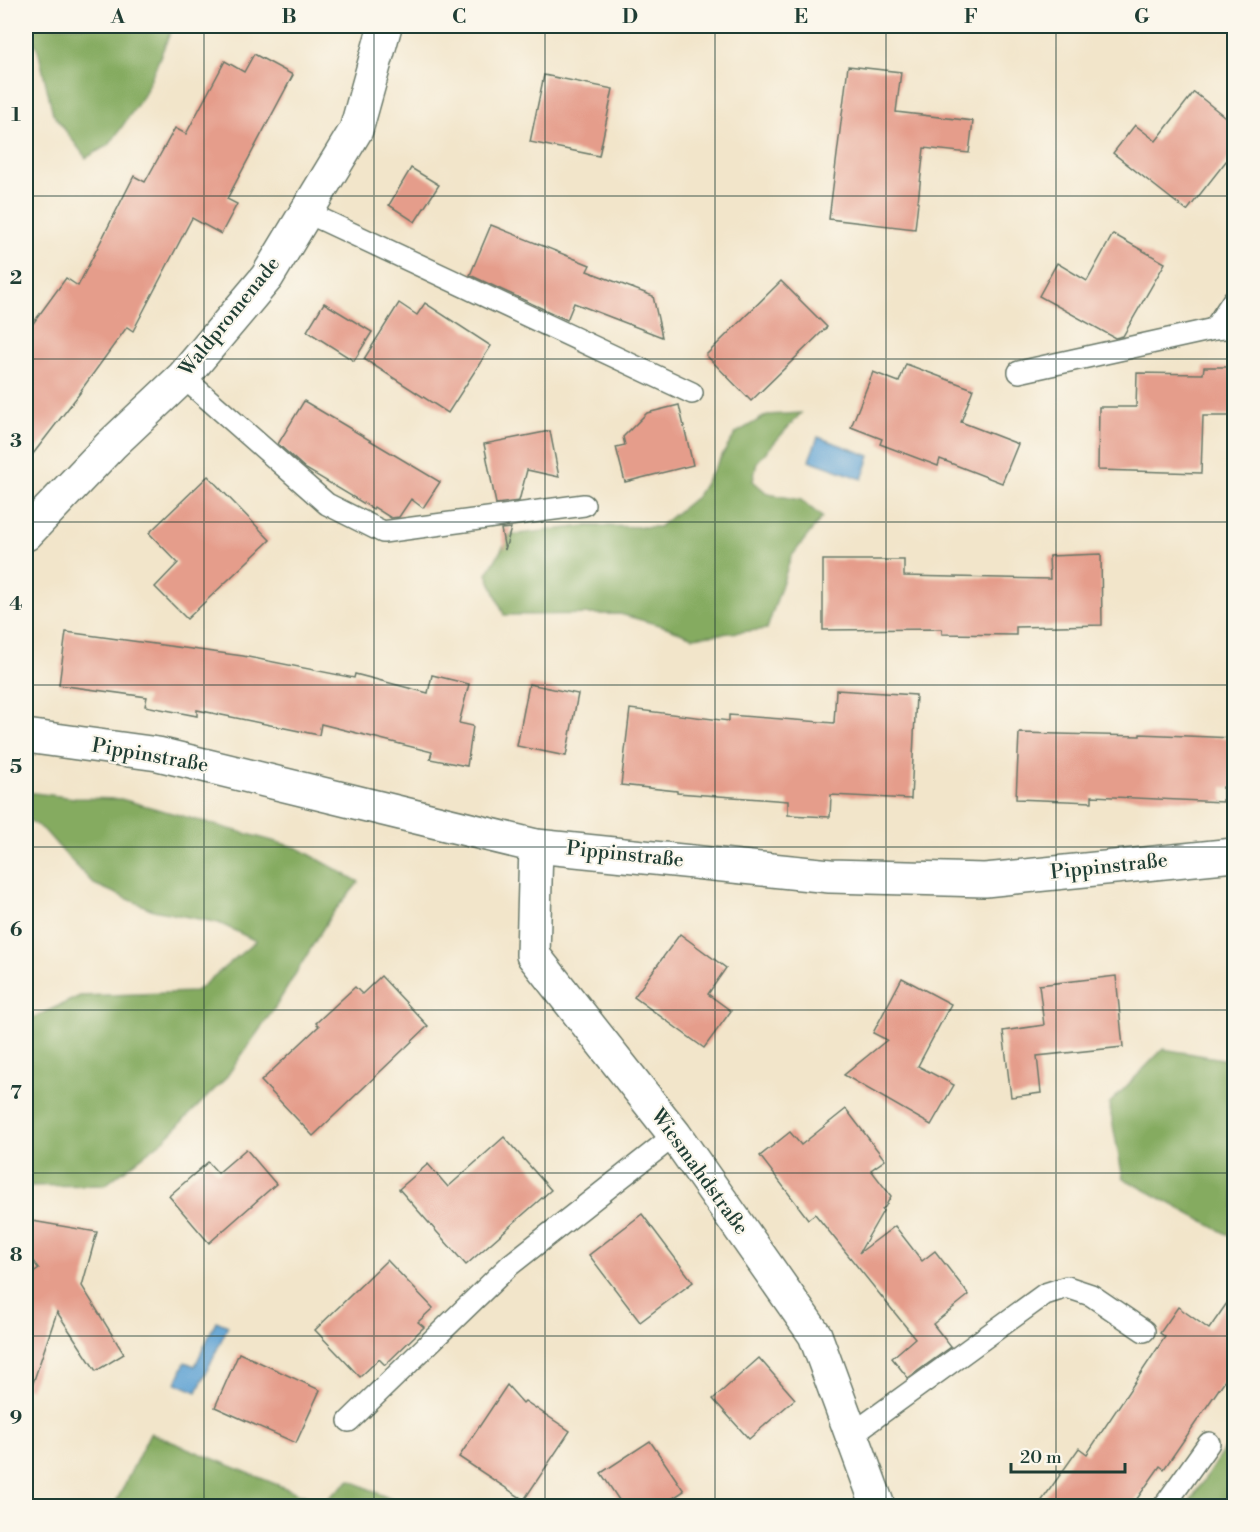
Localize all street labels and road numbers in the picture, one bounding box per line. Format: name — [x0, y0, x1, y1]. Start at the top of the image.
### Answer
street label: Waldpromenade — [174, 252, 286, 383]
street label: Pippinstraße — [90, 733, 210, 779]
street label: Pippinstraße — [565, 836, 685, 874]
street label: Pippinstraße — [1049, 848, 1169, 886]
street label: Wiesmahdstraße — [644, 1103, 753, 1240]

